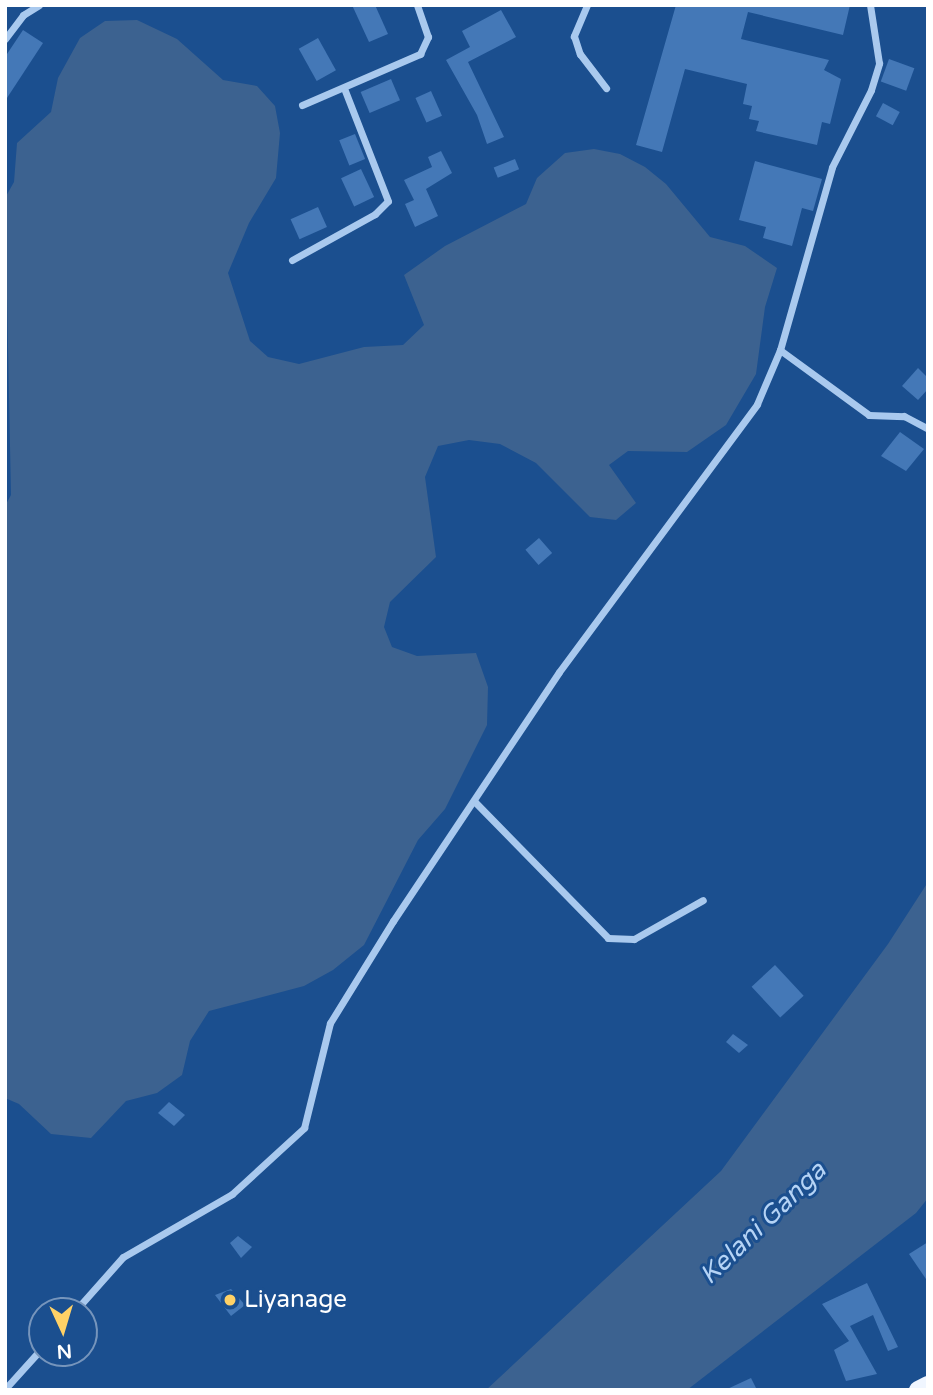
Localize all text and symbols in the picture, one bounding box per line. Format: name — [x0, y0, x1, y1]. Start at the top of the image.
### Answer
water label: Kelani Ganga — [693, 1155, 833, 1291]
place label: Liyanage — [244, 1286, 347, 1314]
marker: Liyanage — [222, 1292, 238, 1308]
north arrow — [28, 1297, 98, 1367]
text: N — [56, 1339, 73, 1362]

